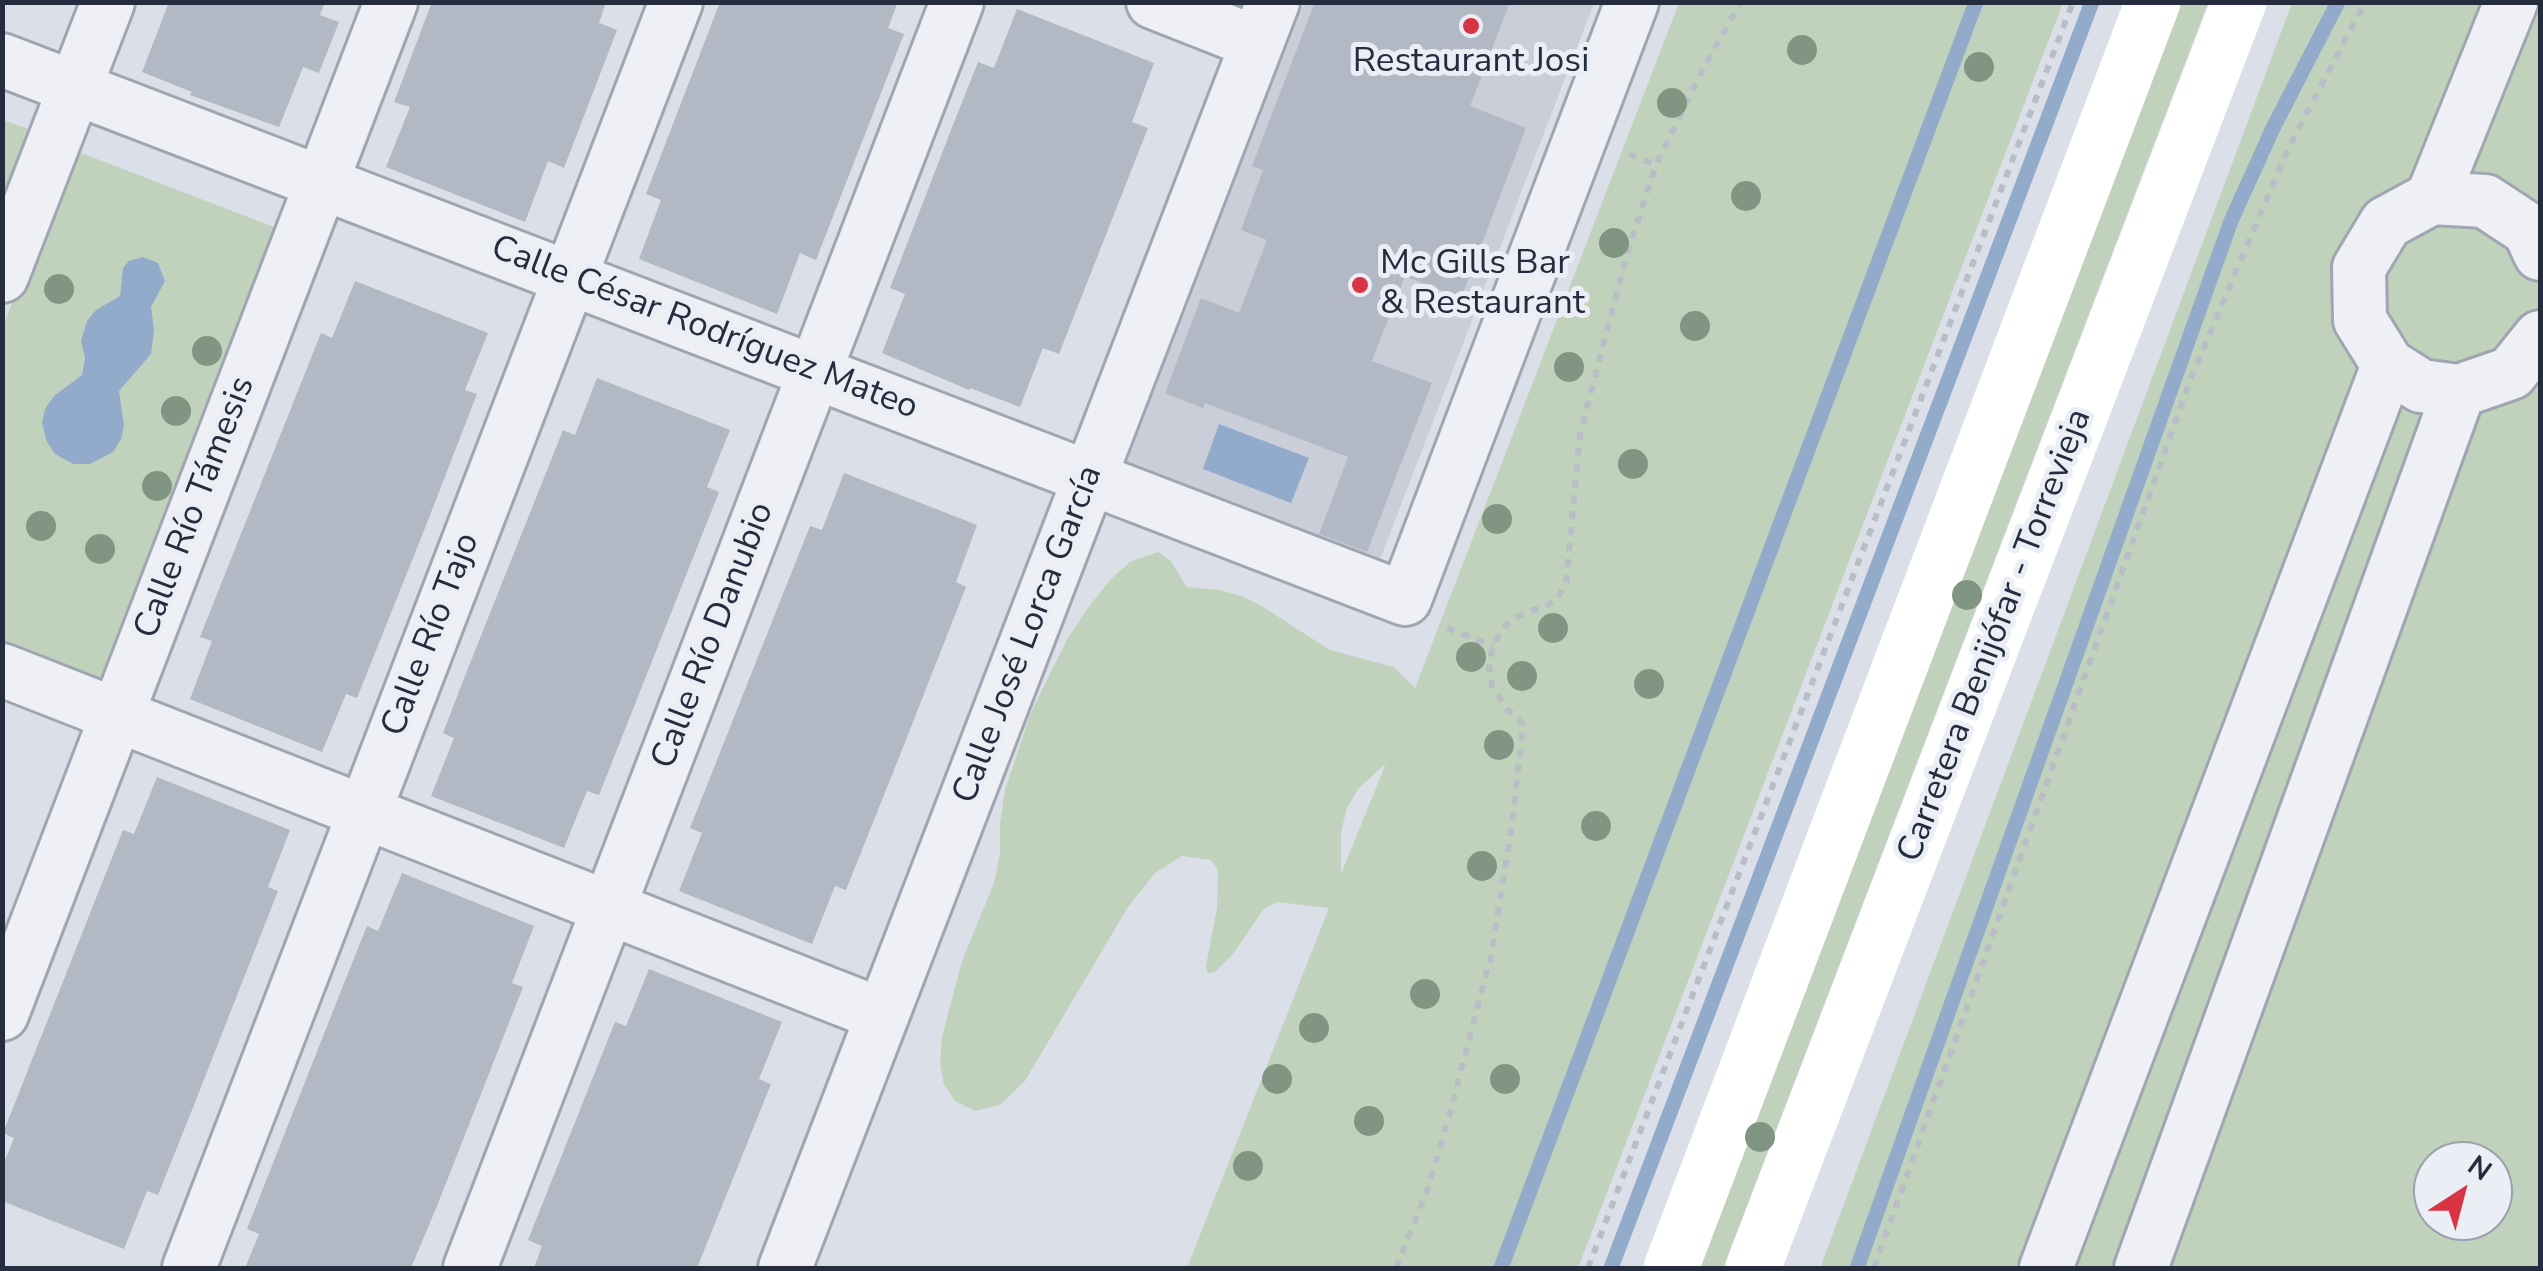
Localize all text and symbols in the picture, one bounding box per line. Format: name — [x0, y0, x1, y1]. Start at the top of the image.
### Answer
marker: Restaurant Josi — [1460, 15, 1482, 37]
place label: Restaurant Josi — [1353, 42, 1589, 84]
street label: Calle César Rodríguez Mateo — [485, 228, 923, 430]
place label: Mc Gills Bar & Restaurant — [1380, 244, 1585, 326]
marker: Mc Gills Bar & Restaurant — [1349, 274, 1371, 296]
street label: Calle Río Támesis — [127, 371, 265, 645]
street label: Carretera Benijófar - Torrevieja — [1890, 404, 2102, 868]
street label: Calle José Lorca García — [945, 460, 1113, 810]
street label: Calle Río Danubio — [644, 497, 784, 775]
street label: Calle Río Tajo — [374, 527, 490, 743]
north arrow — [2413, 1141, 2513, 1241]
text: N — [2460, 1147, 2499, 1190]

